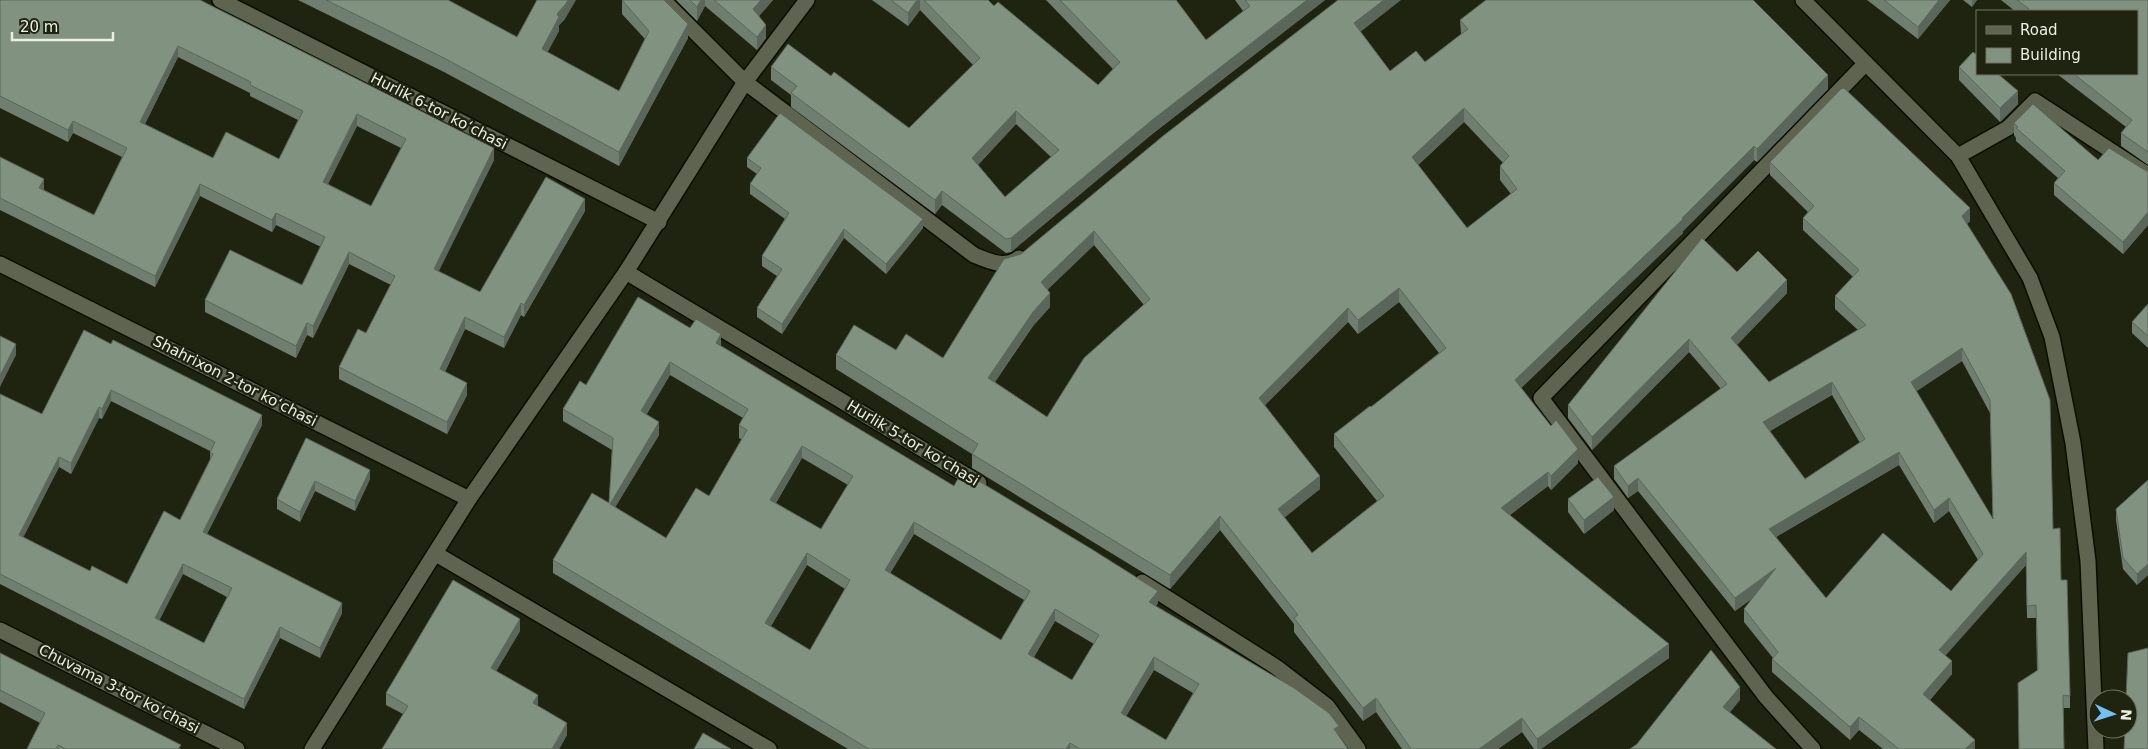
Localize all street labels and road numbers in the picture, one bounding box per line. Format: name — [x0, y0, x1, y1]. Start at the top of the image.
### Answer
street label: Hurlik 6-tor koʻchasi — [368, 69, 510, 153]
street label: Shahrixon 2-tor koʻchasi — [150, 332, 320, 430]
street label: Hurlik 5-tor koʻchasi — [844, 396, 982, 490]
street label: Chuvama 3-tor koʻchasi — [36, 641, 202, 737]

